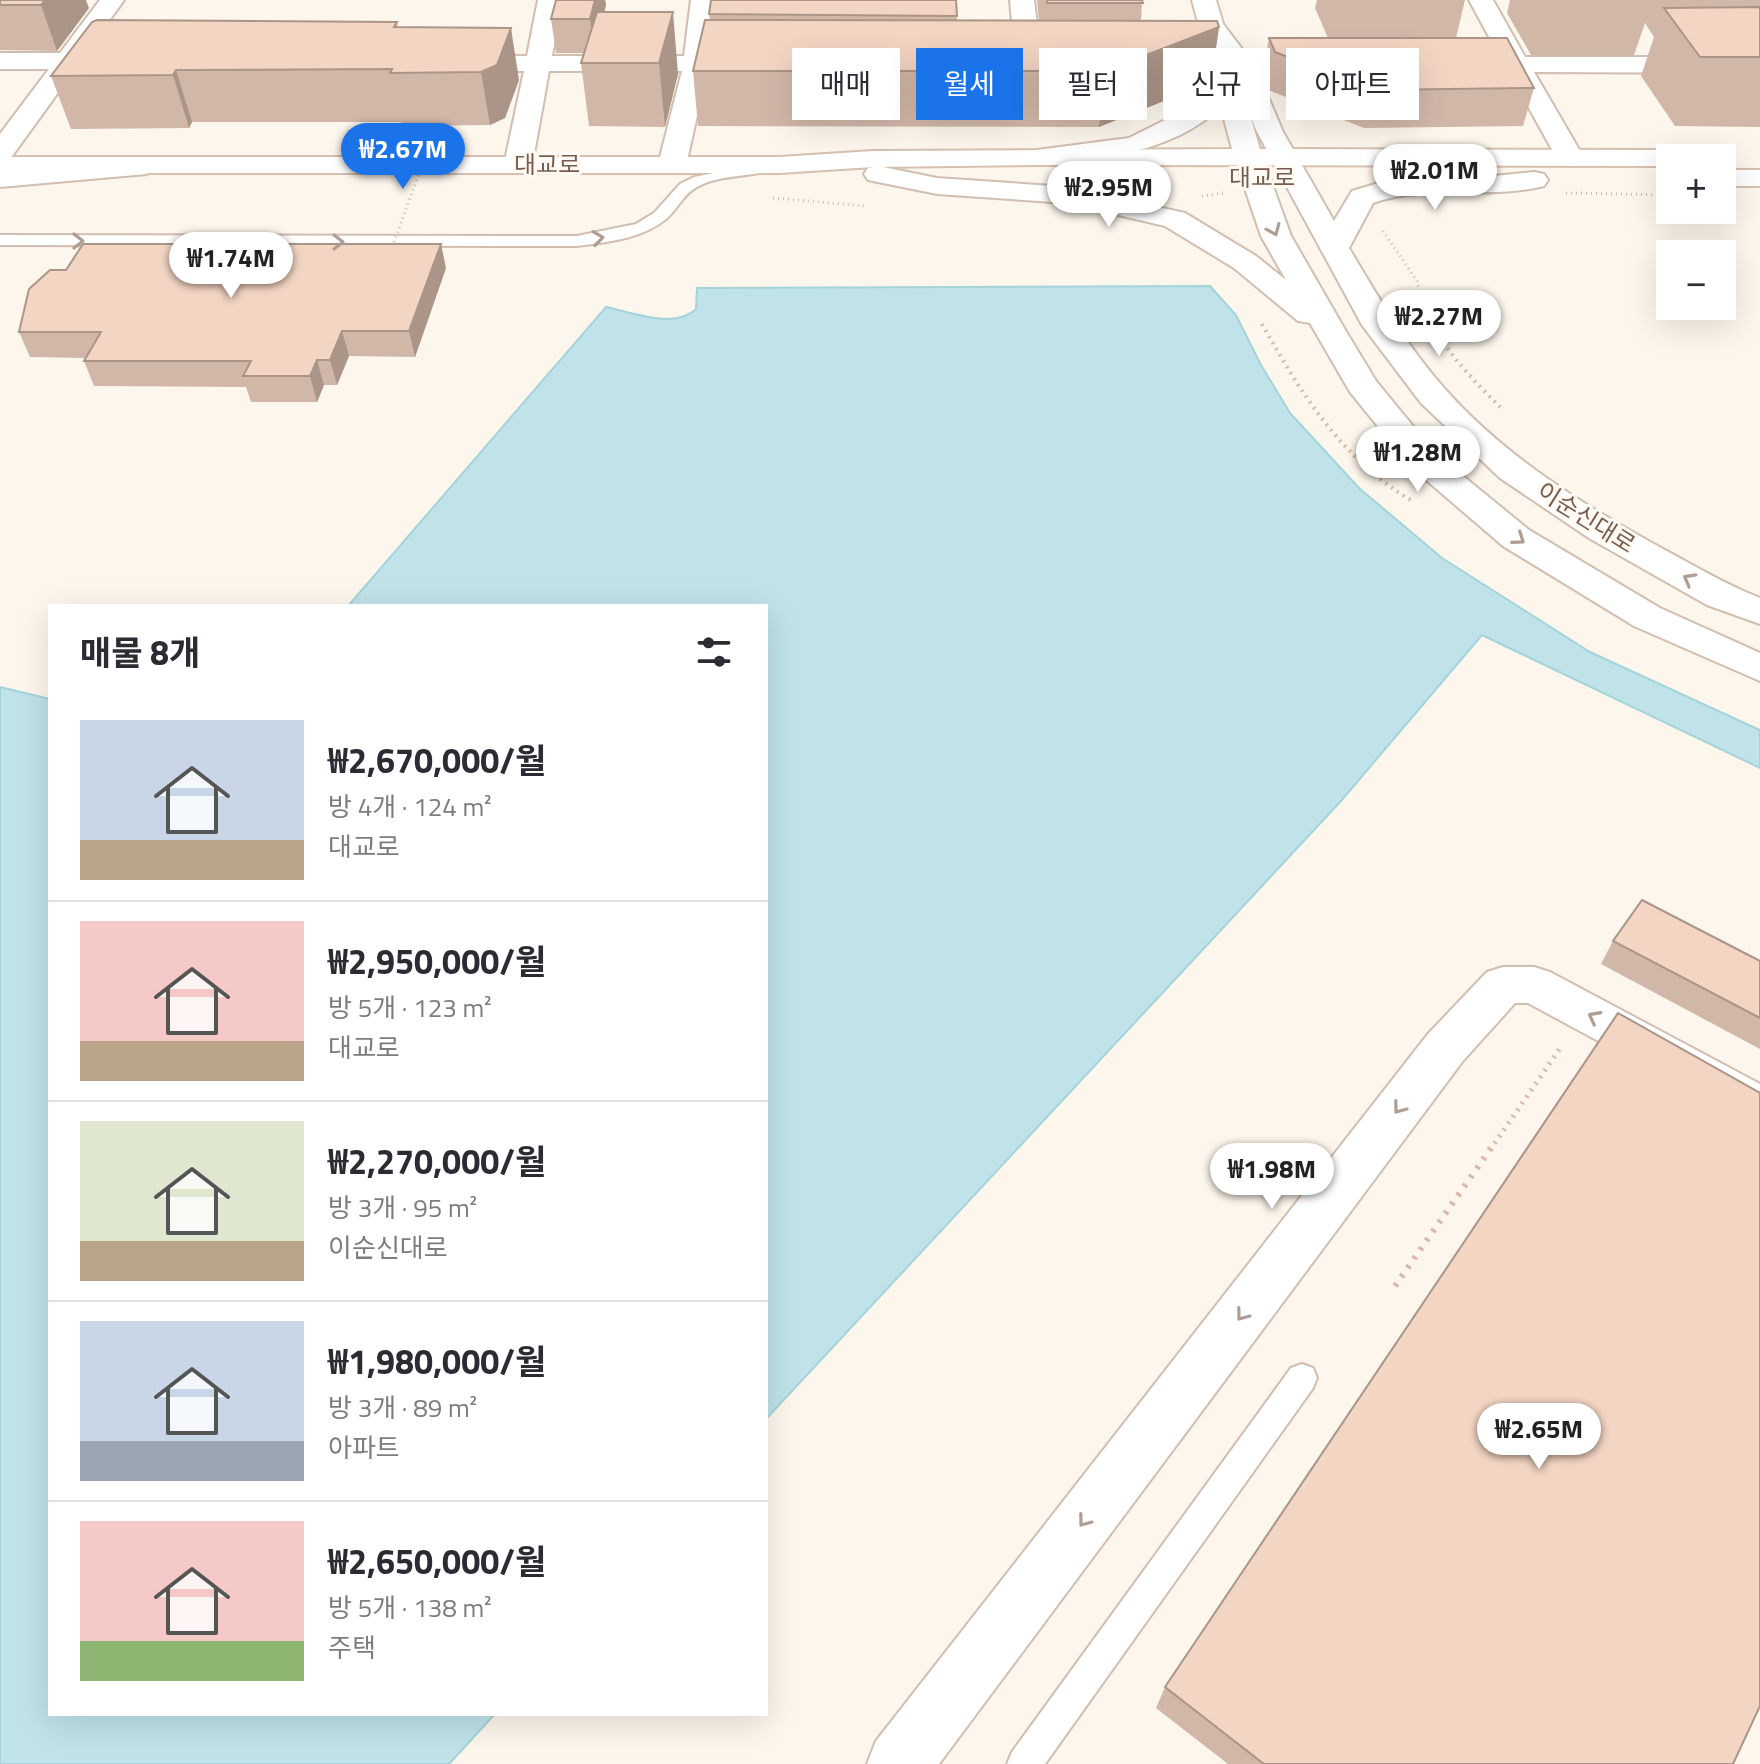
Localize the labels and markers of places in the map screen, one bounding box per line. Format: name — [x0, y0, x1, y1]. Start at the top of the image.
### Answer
pin: ₩2.67M — [338, 123, 468, 191]
pin: ₩2.01M — [1370, 144, 1500, 212]
pin: ₩2.95M — [1044, 161, 1174, 229]
pin: ₩1.74M — [166, 232, 296, 300]
pin: ₩2.27M — [1374, 290, 1504, 358]
pin: ₩1.28M — [1353, 426, 1483, 494]
pin: ₩1.98M — [1207, 1143, 1337, 1211]
pin: ₩2.65M — [1474, 1403, 1604, 1471]

